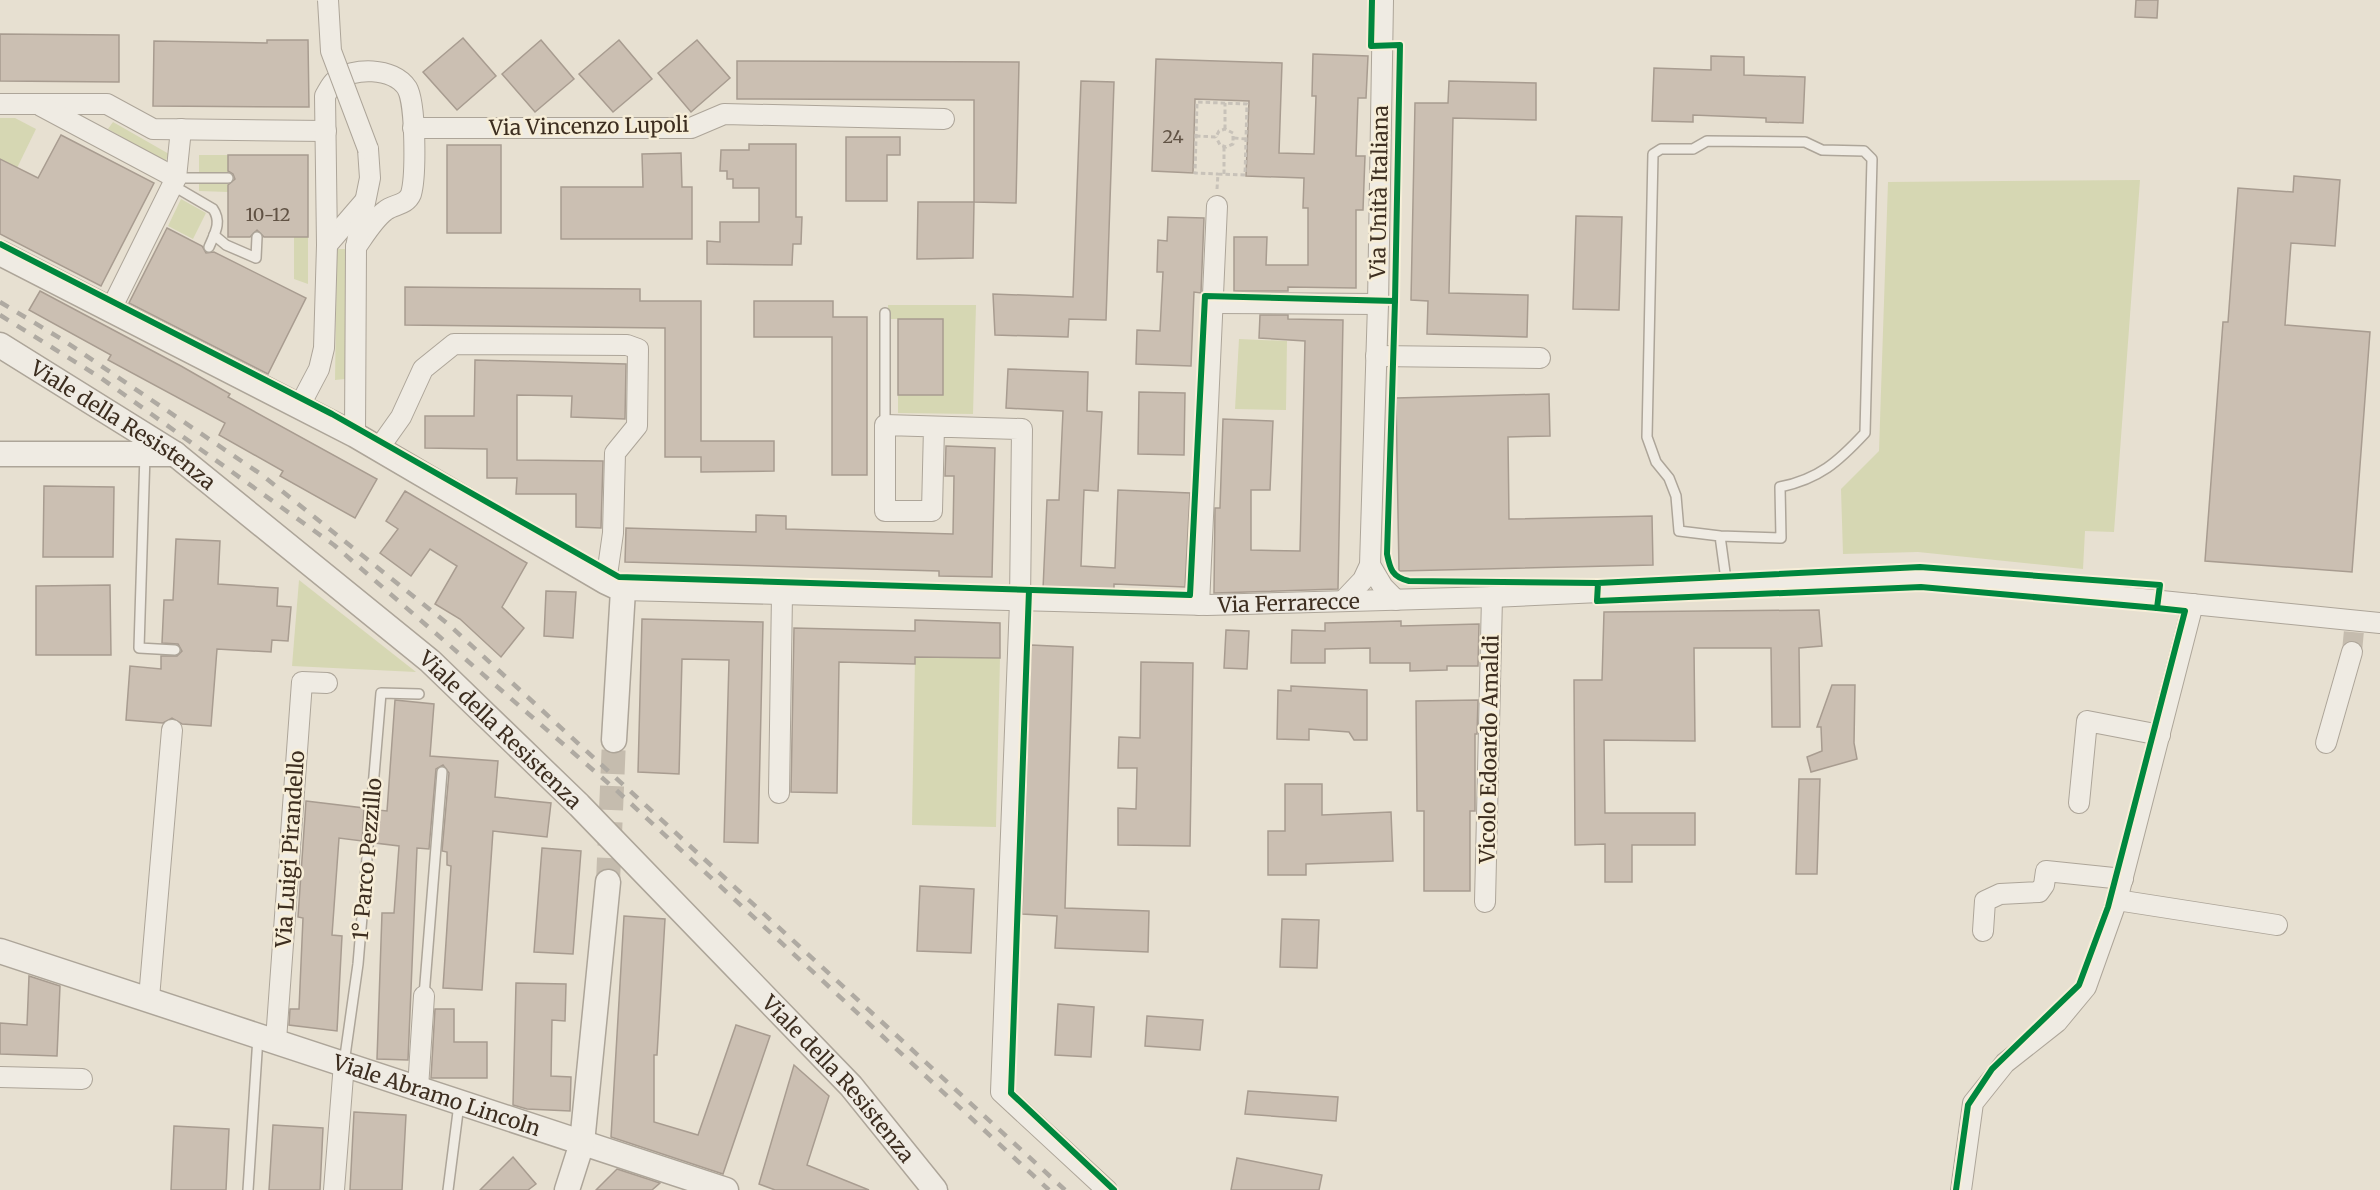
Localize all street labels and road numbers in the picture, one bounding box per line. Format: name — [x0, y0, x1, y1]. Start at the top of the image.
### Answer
street label: Via Unità Italiana — [1364, 105, 1394, 280]
street label: Via Vincenzo Lupoli — [488, 111, 689, 141]
street label: Viale della Resistenza — [25, 354, 221, 495]
street label: Via Ferrarecce — [1216, 587, 1360, 618]
street label: Vicolo Edoardo Amaldi — [1473, 634, 1504, 865]
street label: Viale della Resistenza — [413, 644, 588, 814]
street label: Via Luigi Pirandello — [270, 750, 310, 949]
street label: 1° Parco Pezzillo — [346, 777, 388, 941]
street label: Viale della Resistenza — [756, 988, 921, 1168]
street label: Viale Abramo Lincoln — [329, 1048, 544, 1142]

